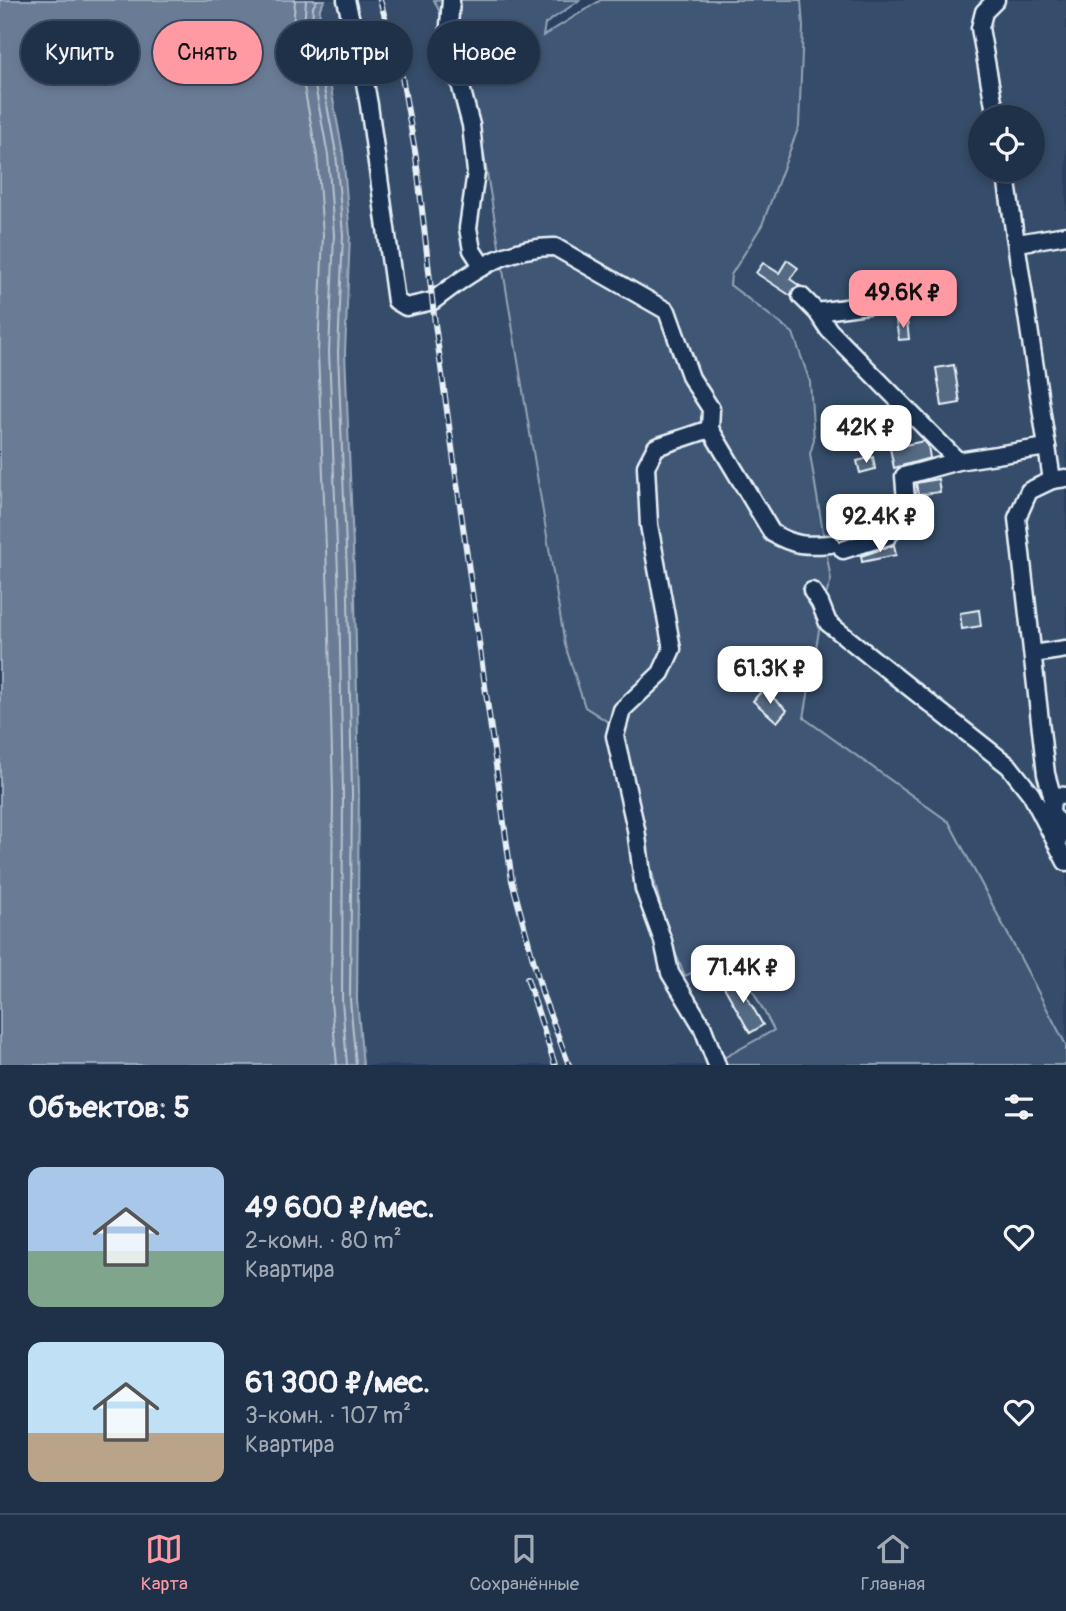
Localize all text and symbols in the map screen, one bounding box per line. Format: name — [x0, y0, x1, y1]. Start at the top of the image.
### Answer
chip: Купить — [21, 21, 139, 84]
chip: Снять — [153, 21, 262, 84]
chip: Фильтры — [276, 21, 413, 84]
chip: Новое — [427, 21, 540, 84]
map controls — [968, 105, 1045, 182]
button: locate — [968, 105, 1045, 182]
pin: 49.6K ₽ — [838, 270, 968, 330]
text: 49.6K ₽ — [865, 278, 941, 307]
pin: 42K ₽ — [817, 406, 915, 465]
text: 42K ₽ — [837, 413, 895, 442]
pin: 92.4K ₽ — [815, 494, 945, 554]
text: 92.4K ₽ — [842, 502, 918, 531]
pin: 61.3K ₽ — [705, 646, 835, 706]
text: 61.3K ₽ — [734, 654, 806, 683]
pin: 71.4K ₽ — [678, 946, 808, 1005]
text: 71.4K ₽ — [707, 953, 779, 982]
icon: filters — [1000, 1088, 1038, 1126]
text: Объектов: 5 — [28, 1089, 190, 1126]
text: 49 600 ₽/мес. — [245, 1189, 434, 1226]
icon: home — [84, 1195, 168, 1279]
icon: heart — [1000, 1218, 1038, 1256]
text: 2-комн. · 80 m² — [245, 1226, 402, 1255]
text: Квартира — [245, 1255, 334, 1284]
text: 61 300 ₽/мес. — [245, 1364, 430, 1401]
icon: home — [84, 1370, 168, 1454]
icon: heart — [1000, 1393, 1038, 1431]
text: 3-комн. · 107 m² — [245, 1401, 411, 1430]
text: Квартира — [245, 1430, 334, 1459]
tab: Карта — [141, 1530, 188, 1596]
tab: Сохранённые — [470, 1530, 579, 1596]
tab: Главная — [861, 1530, 925, 1596]

